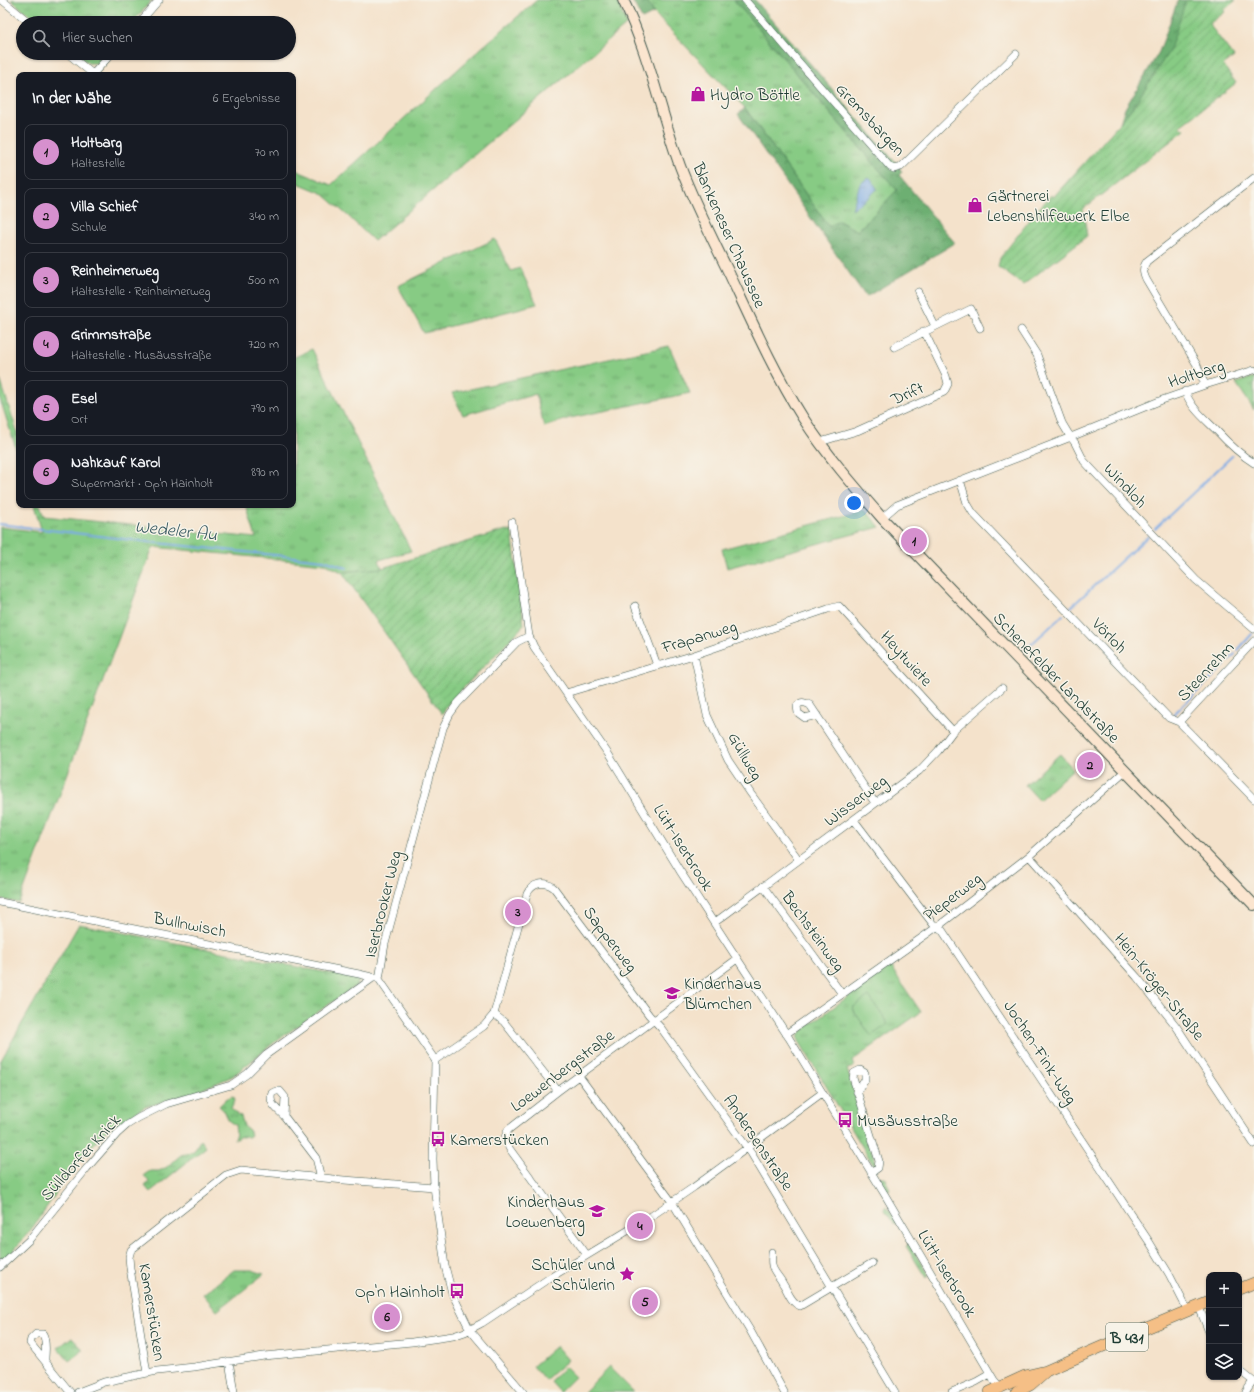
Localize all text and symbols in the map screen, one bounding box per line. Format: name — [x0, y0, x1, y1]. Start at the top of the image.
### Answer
search box — [16, 16, 296, 60]
icon: search — [30, 27, 52, 49]
text: Hier suchen — [62, 27, 133, 49]
street label: Gremsbargen — [828, 78, 911, 164]
place label: Hydro Böttle — [710, 83, 800, 109]
shop icon: Hydro Böttle — [689, 85, 707, 103]
text: In der Nähe — [32, 86, 111, 111]
text: 6 Ergebnisse — [213, 89, 280, 108]
text: Holtbarg — [71, 132, 122, 154]
text: 1 — [44, 143, 48, 162]
text: 70 m — [255, 143, 279, 162]
text: Haltestelle — [71, 154, 125, 173]
street label: Blankeneser Chaussee — [685, 158, 772, 313]
place label: Gärtnerei Lebenshilfewerk Elbe — [987, 184, 1130, 229]
text: Villa Schief — [71, 196, 138, 218]
shop icon: Gärtnerei Lebenshilfewerk Elbe — [966, 196, 984, 214]
text: 2 — [43, 207, 49, 226]
text: 340 m — [249, 207, 279, 226]
text: Schule — [71, 218, 107, 237]
text: Reinheimerweg — [71, 260, 159, 282]
text: 3 — [43, 271, 49, 290]
text: 500 m — [247, 271, 279, 290]
text: Haltestelle · Reinheimerweg — [71, 282, 210, 301]
text: Grimmstraße — [71, 324, 151, 346]
text: 4 — [43, 335, 49, 354]
text: 720 m — [248, 335, 279, 354]
text: Haltestelle · Musäusstraße — [71, 346, 211, 365]
street label: Holtbarg — [1165, 354, 1228, 397]
street label: Drift — [886, 376, 928, 413]
text: Esel — [71, 388, 97, 410]
text: 5 — [42, 399, 50, 418]
text: 790 m — [251, 399, 279, 418]
text: Ort — [71, 410, 88, 429]
text: Nahkauf Karol — [71, 452, 160, 474]
street label: Windloh — [1097, 458, 1153, 514]
text: 6 — [43, 463, 49, 482]
text: 890 m — [251, 463, 279, 482]
text: Supermarkt · Op'n Hainholt — [71, 474, 213, 493]
your location — [844, 493, 864, 513]
water label: Wedeler Au — [133, 515, 218, 549]
pin: 1 — [901, 526, 927, 556]
street label: Schenefelder Landstraße — [987, 607, 1126, 750]
street label: Vörloh — [1085, 612, 1132, 660]
street label: Frapanweg — [658, 614, 741, 663]
street label: Heytwiete — [873, 625, 938, 694]
street label: Steenrehm — [1172, 636, 1241, 708]
street label: Güllweg — [719, 728, 769, 787]
pin: 2 — [1077, 750, 1103, 780]
street label: Wisserweg — [819, 769, 894, 835]
street label: Lütt-Iserbrook — [646, 800, 720, 897]
street label: Iserbrooker Weg — [358, 848, 411, 961]
street label: Pieperweg — [918, 867, 989, 929]
street label: Bechsteinweg — [773, 885, 851, 979]
pin: 3 — [505, 897, 531, 927]
street label: Sapperweg — [575, 901, 643, 980]
street label: Bullnwisch — [150, 906, 228, 945]
street label: Hein-Kröger-Straße — [1106, 928, 1210, 1048]
place label: Kinderhaus Blümchen — [683, 972, 762, 1017]
school or university icon: Kinderhaus Blümchen — [663, 984, 681, 1002]
street label: Jochen-Fink-Weg — [995, 996, 1083, 1111]
street label: Loewenbergstraße — [506, 1023, 622, 1120]
street label: Andersenstraße — [716, 1090, 799, 1196]
street label: Sülldorfer Knick — [35, 1108, 127, 1207]
place label: Musäusstraße — [857, 1109, 958, 1134]
bus stop icon: Musäusstraße — [836, 1111, 854, 1129]
place label: Kamerstücken — [450, 1128, 549, 1153]
bus stop icon: Kamerstücken — [429, 1130, 447, 1148]
place label: Kinderhaus Loewenberg — [506, 1190, 585, 1237]
school or university icon: Kinderhaus Loewenberg — [588, 1202, 606, 1220]
pin: 4 — [627, 1211, 653, 1241]
street label: Lütt-Iserbrook — [911, 1225, 983, 1323]
place label: Schüler und Schülerin — [531, 1253, 615, 1298]
street label: Kamerstücken — [131, 1262, 172, 1363]
place icon: Schüler und Schülerin — [618, 1265, 636, 1283]
map controls — [1206, 1272, 1242, 1380]
button: + — [1206, 1272, 1242, 1308]
place label: Op'n Hainholt — [355, 1280, 445, 1305]
bus stop icon: Op'n Hainholt — [448, 1282, 466, 1300]
pin: 5 — [632, 1287, 658, 1317]
pin: 6 — [374, 1302, 400, 1332]
button: − — [1206, 1308, 1242, 1344]
road number: B 431 — [1106, 1323, 1148, 1351]
button: layers — [1206, 1344, 1242, 1380]

